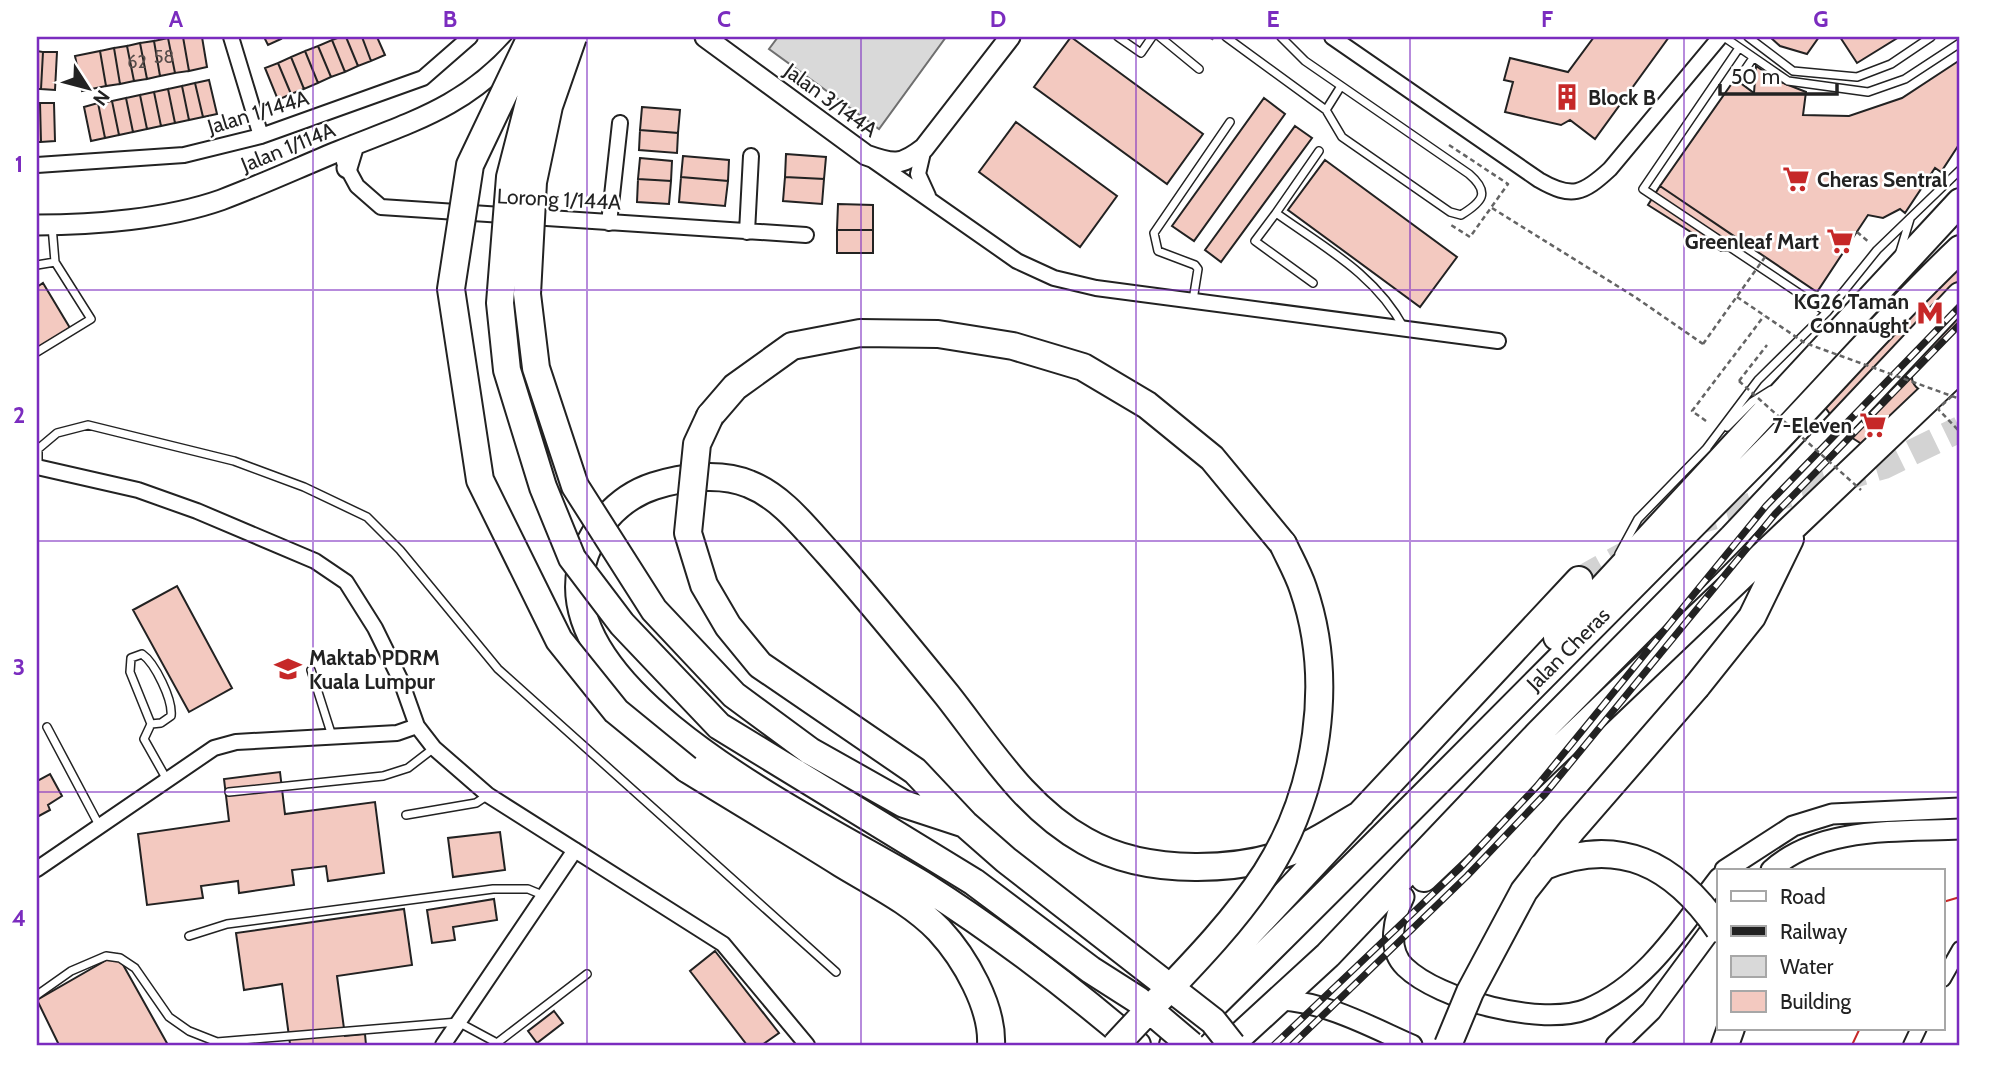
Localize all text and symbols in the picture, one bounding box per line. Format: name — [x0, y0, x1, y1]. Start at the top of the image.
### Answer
text: A — [169, 5, 184, 33]
text: B — [443, 5, 457, 33]
text: C — [717, 5, 731, 33]
text: D — [990, 5, 1006, 33]
text: E — [1266, 5, 1280, 33]
text: F — [1541, 5, 1553, 33]
text: G — [1813, 5, 1829, 33]
house number: 58 — [154, 46, 174, 68]
house number: 62 — [127, 51, 147, 73]
north arrow — [52, 52, 122, 122]
scale bar — [1720, 52, 1838, 96]
street label: Jalan 3/144A — [779, 57, 882, 142]
text: 50 m — [1731, 64, 1780, 89]
building icon: Block B — [1552, 82, 1582, 112]
street label: Jalan 1/144A — [203, 85, 312, 140]
place label: Block B — [1588, 85, 1656, 110]
text: N — [88, 86, 115, 110]
street label: Jalan 1/114A — [236, 117, 339, 178]
text: 1 — [15, 150, 23, 178]
supermarket icon: Cheras Sentral — [1781, 164, 1811, 194]
place label: Cheras Sentral — [1817, 167, 1948, 192]
street label: Lorong 1/144A — [496, 183, 622, 215]
supermarket icon: Greenleaf Mart — [1825, 226, 1855, 256]
place label: Greenleaf Mart — [1685, 229, 1819, 254]
place label: KG26 Taman Connaught — [1794, 289, 1909, 338]
metro station icon: KG26 Taman Connaught — [1915, 298, 1945, 328]
text: 2 — [13, 401, 25, 429]
supermarket icon: 7-Eleven — [1858, 410, 1888, 440]
place label: 7-Eleven — [1772, 413, 1852, 438]
street label: Jalan Cheras — [1521, 602, 1615, 696]
place label: Maktab PDRM Kuala Lumpur — [309, 645, 440, 694]
text: 3 — [13, 653, 25, 681]
school or university icon: Maktab PDRM Kuala Lumpur — [273, 654, 303, 684]
legend — [1717, 869, 1944, 1030]
text: Road — [1780, 884, 1826, 909]
text: 4 — [12, 904, 26, 932]
text: Railway — [1780, 919, 1848, 944]
text: Water — [1780, 954, 1834, 979]
text: Building — [1780, 989, 1852, 1014]

